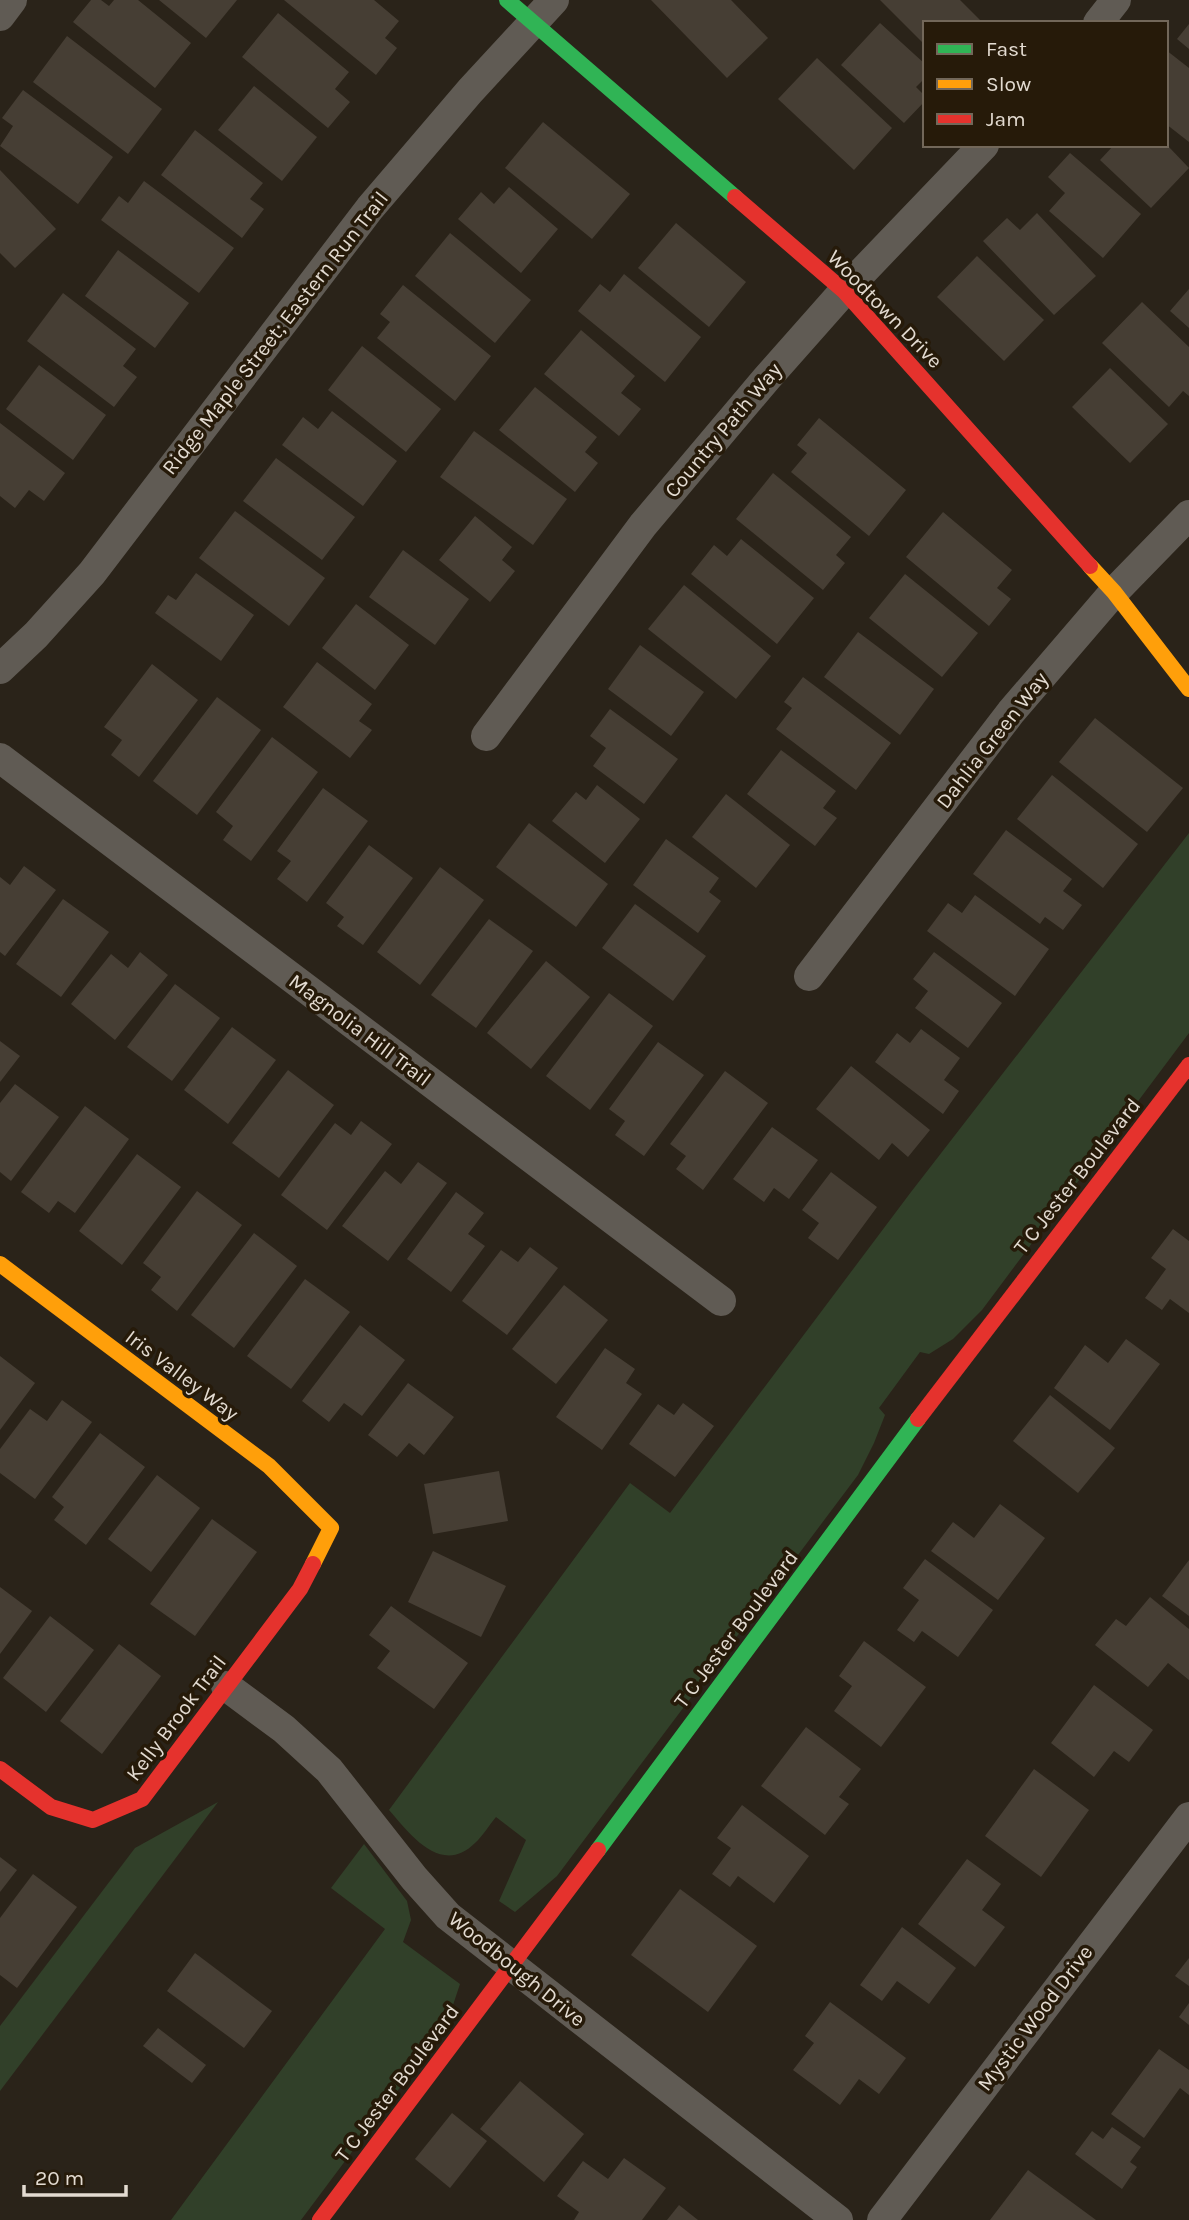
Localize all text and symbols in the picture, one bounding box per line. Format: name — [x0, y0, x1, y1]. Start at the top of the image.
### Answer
legend — [923, 21, 1168, 147]
text: Fast — [986, 37, 1027, 61]
text: Slow — [986, 72, 1031, 96]
text: Jam — [986, 107, 1026, 131]
street label: Ridge Maple Street; Eastern Run Trail — [157, 187, 393, 479]
street label: Woodtown Drive — [823, 245, 947, 373]
street label: Country Path Way — [660, 358, 786, 502]
street label: Dahlia Green Way — [931, 667, 1053, 813]
street label: Magnolia Hill Trail — [284, 969, 436, 1091]
street label: T C Jester Boulevard — [1009, 1093, 1145, 1259]
street label: Iris Valley Way — [121, 1325, 243, 1425]
street label: T C Jester Boulevard — [669, 1546, 803, 1712]
street label: Kelly Brook Trail — [121, 1651, 231, 1785]
street label: Woodbough Drive — [444, 1907, 590, 2031]
street label: Mystic Wood Drive — [972, 1940, 1098, 2096]
street label: T C Jester Boulevard — [330, 2000, 464, 2166]
scale bar — [24, 2154, 126, 2198]
text: 20 m — [35, 2166, 84, 2190]

